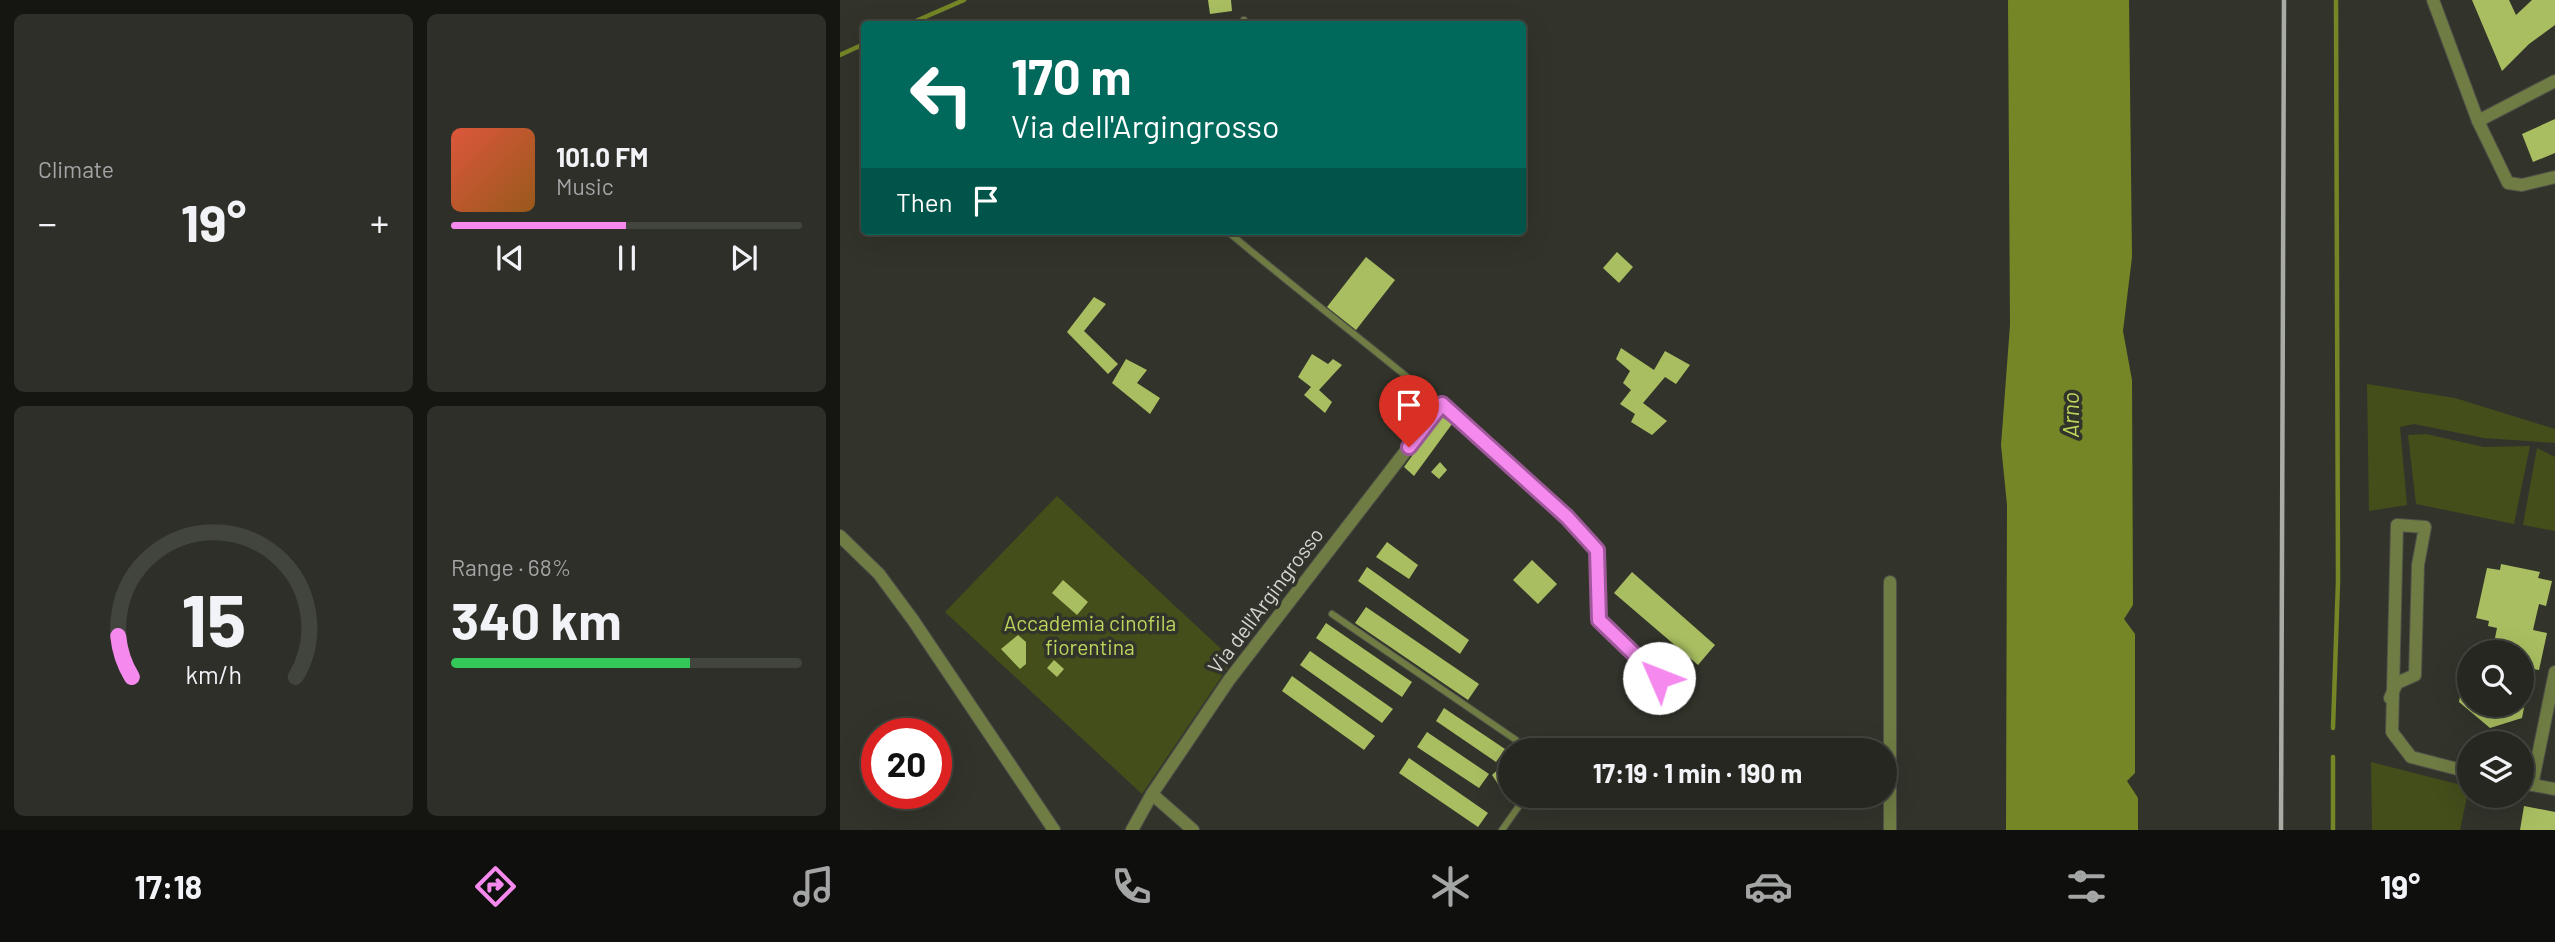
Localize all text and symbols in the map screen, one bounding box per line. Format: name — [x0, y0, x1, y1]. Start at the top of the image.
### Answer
text: 170 m — [1011, 46, 1131, 105]
icon: left — [896, 49, 987, 140]
text: Via dell'Argingrosso — [1011, 106, 1279, 144]
text: 101.0 FM — [556, 141, 648, 172]
text: Climate — [38, 155, 114, 183]
text: Music — [556, 172, 614, 200]
icon: arrive — [967, 182, 1005, 220]
text: Then — [896, 186, 953, 217]
text: 19° — [181, 190, 246, 252]
text: − — [38, 199, 57, 245]
text: + — [370, 199, 389, 245]
icon: previous — [491, 239, 529, 277]
icon: pause — [608, 239, 646, 277]
icon: next — [725, 239, 763, 277]
pin — [1379, 375, 1439, 447]
icon: arrive — [1390, 386, 1428, 424]
water label: Arno — [2056, 392, 2084, 438]
street label: Via dell'Argingrosso — [1202, 522, 1328, 678]
text: Range · 68% — [451, 553, 571, 581]
text: 15 — [181, 574, 246, 662]
text: 340 km — [451, 588, 622, 650]
park label: Accademia cinofila fiorentina — [1004, 610, 1176, 659]
map controls — [2457, 640, 2534, 808]
button: search — [2457, 640, 2534, 717]
position arrow — [1622, 641, 1696, 715]
text: km/h — [185, 659, 242, 689]
speed limit sign: 20 — [861, 718, 952, 809]
button: layers — [2457, 731, 2534, 808]
text: 17:19 · 1 min · 190 m — [1593, 757, 1802, 788]
icon: directions — [471, 862, 520, 911]
icon: music — [789, 862, 838, 911]
icon: phone — [1107, 862, 1156, 911]
icon: climate — [1426, 862, 1475, 911]
icon: car — [1744, 862, 1793, 911]
icon: filters — [2062, 862, 2111, 911]
text: 17:18 — [135, 867, 202, 905]
text: 19° — [2380, 867, 2420, 905]

